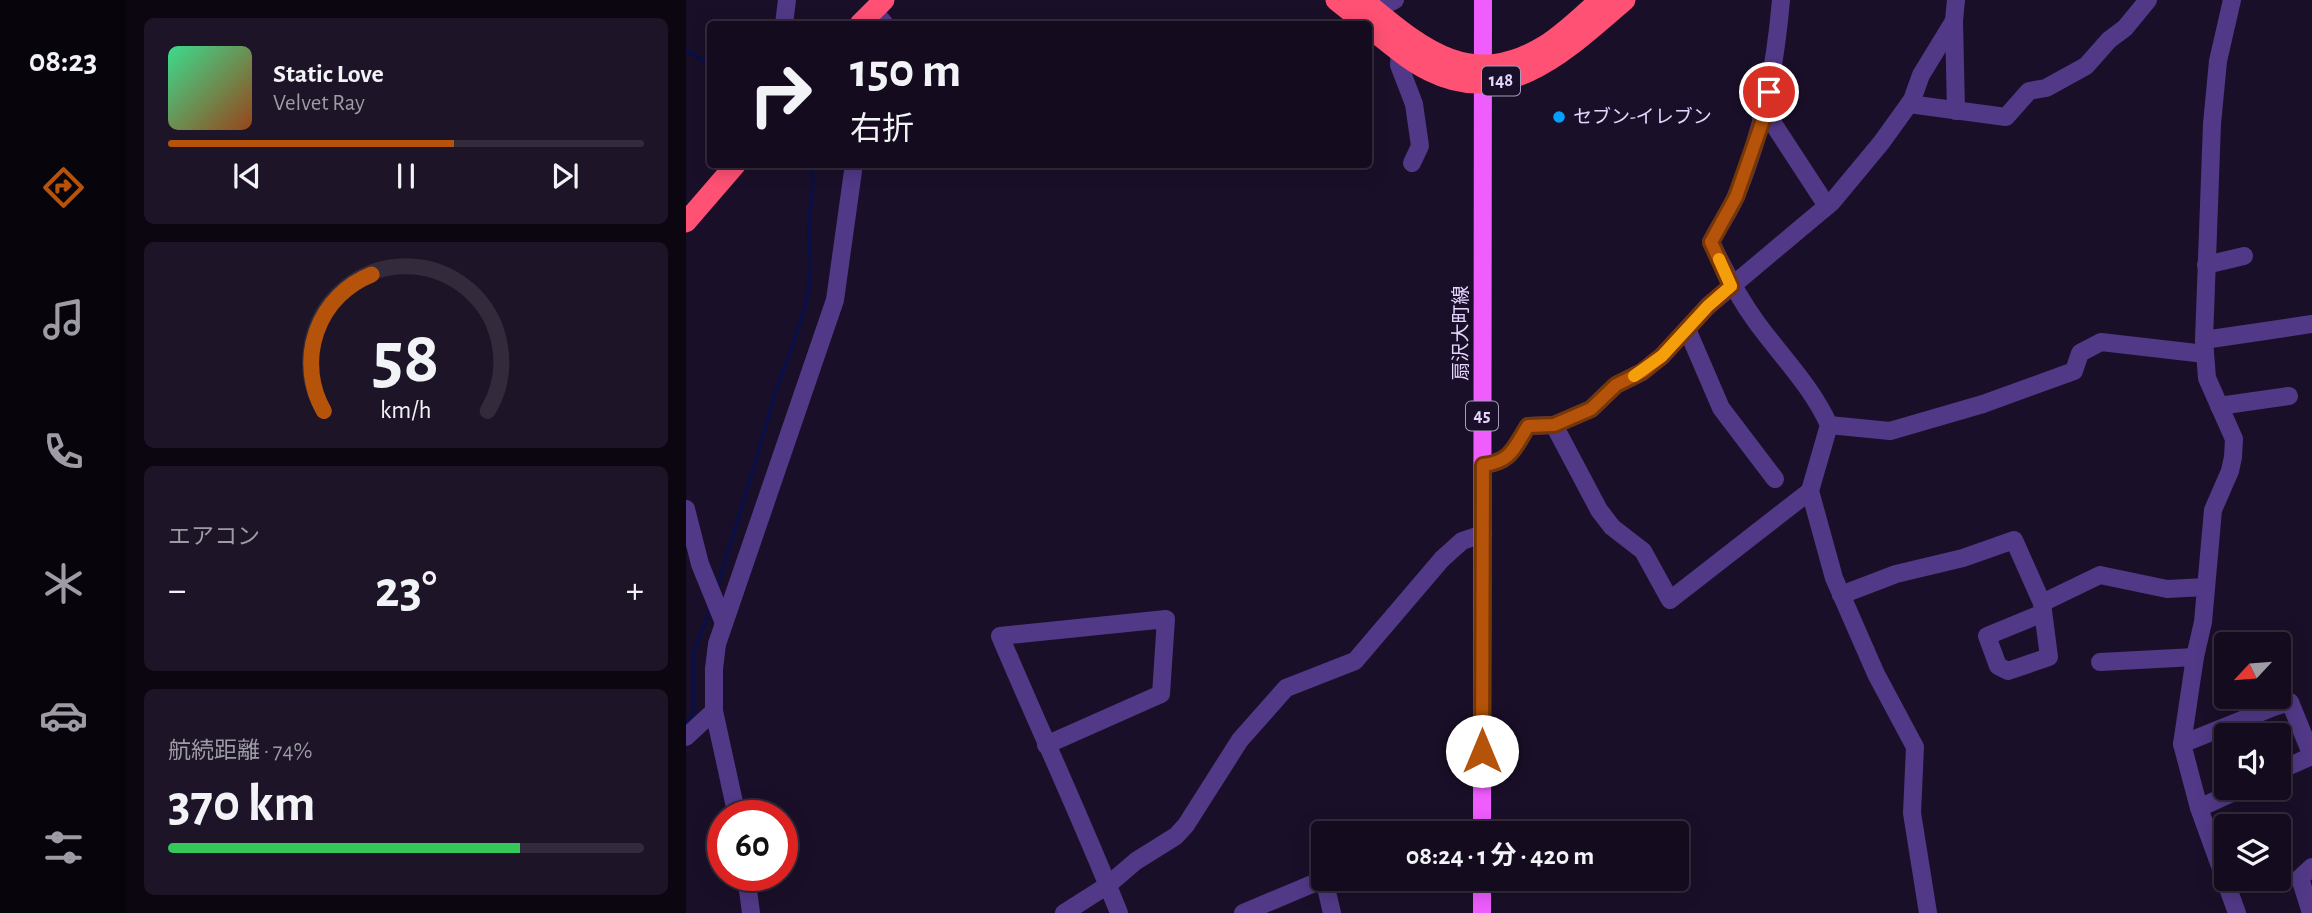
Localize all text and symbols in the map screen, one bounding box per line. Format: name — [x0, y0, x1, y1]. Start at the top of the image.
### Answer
text: 08:23 — [29, 45, 97, 77]
text: 150 m — [850, 47, 961, 96]
icon: right — [735, 49, 826, 140]
text: Static Love — [273, 61, 384, 87]
pin — [1739, 62, 1799, 122]
road number: 148 — [1482, 66, 1520, 96]
icon: arrive — [1750, 73, 1788, 111]
text: Velvet Ray — [273, 92, 365, 115]
place label: セブン-イレブン — [1573, 106, 1712, 127]
marker: セブン-イレブン — [1551, 109, 1567, 125]
text: 右折 — [850, 113, 914, 145]
icon: previous — [228, 157, 266, 195]
icon: pause — [387, 157, 425, 195]
icon: next — [546, 157, 584, 195]
icon: directions — [39, 163, 88, 212]
street label: 扇沢大町線 — [1451, 285, 1471, 381]
icon: music — [39, 295, 88, 344]
text: 58 — [372, 323, 440, 396]
text: km/h — [380, 397, 432, 422]
road number: 45 — [1466, 402, 1498, 430]
icon: phone — [39, 427, 88, 476]
text: エアコン — [168, 526, 260, 549]
icon: climate — [39, 559, 88, 608]
text: 23° — [375, 564, 437, 616]
text: − — [168, 572, 186, 610]
text: + — [626, 572, 644, 610]
north arrow — [2214, 632, 2291, 709]
map controls — [2214, 632, 2291, 891]
icon: car — [39, 691, 88, 740]
position arrow — [1445, 714, 1519, 788]
button: sound — [2214, 723, 2291, 800]
text: 航続距離 · 74% — [168, 740, 312, 763]
text: 370 km — [168, 778, 316, 830]
speed limit sign: 60 — [707, 800, 798, 891]
button: layers — [2214, 814, 2291, 891]
icon: filters — [39, 823, 88, 872]
text: 08:24 · 1 分 · 420 m — [1406, 843, 1594, 869]

